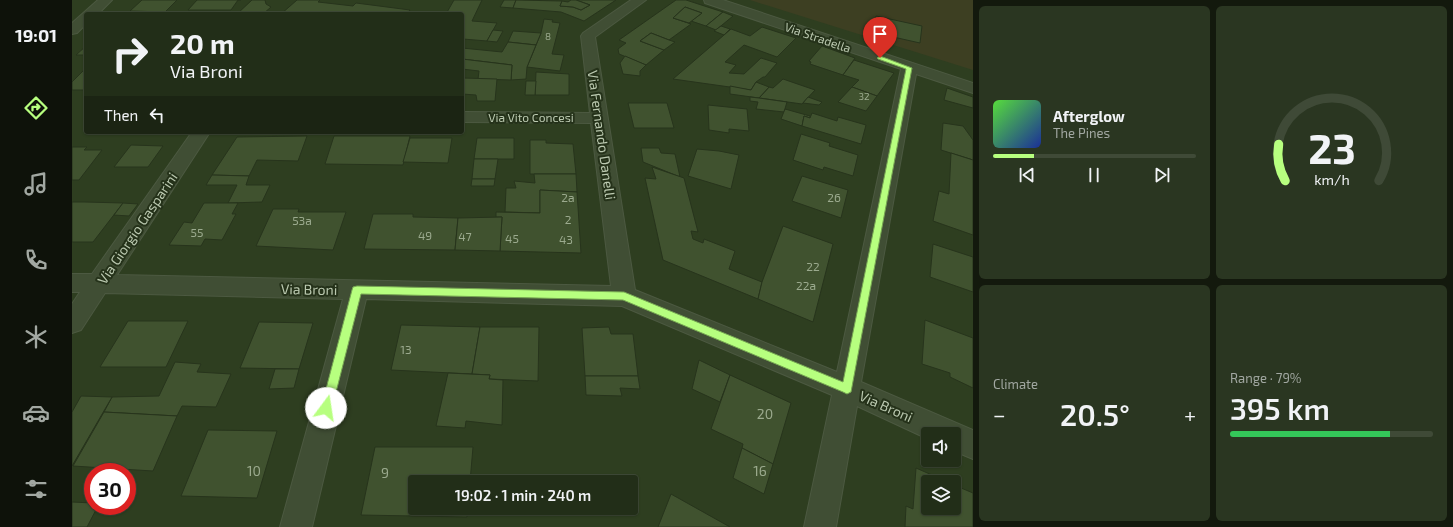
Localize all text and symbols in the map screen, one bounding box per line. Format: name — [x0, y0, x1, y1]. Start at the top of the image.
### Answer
pin — [863, 17, 897, 58]
street label: Via Stradella — [783, 19, 853, 55]
icon: arrive — [869, 23, 891, 45]
text: 19:01 — [15, 24, 57, 46]
text: 20 m — [170, 26, 235, 60]
icon: right — [104, 28, 156, 80]
house number: 8 — [545, 30, 551, 42]
text: Via Broni — [170, 60, 243, 82]
street label: Via Fernando Danelli — [584, 69, 620, 201]
house number: 32 — [858, 90, 870, 102]
icon: directions — [22, 94, 50, 122]
icon: left — [146, 104, 168, 126]
text: Then — [104, 106, 138, 124]
text: Afterglow — [1053, 107, 1125, 125]
street label: Via Vito Concesi — [488, 110, 574, 124]
text: 23 — [1308, 121, 1355, 171]
text: The Pines — [1053, 125, 1110, 141]
icon: previous — [1016, 164, 1038, 186]
icon: pause — [1083, 164, 1105, 186]
icon: next — [1151, 164, 1173, 186]
street label: Via Giorgio Gasparini — [93, 169, 181, 287]
icon: music — [22, 170, 50, 198]
text: km/h — [1314, 170, 1349, 187]
house number: 2a — [561, 190, 575, 204]
house number: 26 — [827, 190, 841, 204]
house number: 2 — [565, 212, 572, 226]
house number: 53a — [292, 213, 312, 227]
house number: 55 — [191, 225, 203, 239]
house number: 49 — [418, 228, 432, 242]
house number: 47 — [458, 229, 472, 243]
house number: 45 — [505, 231, 519, 245]
house number: 43 — [559, 232, 573, 246]
icon: phone — [22, 246, 50, 274]
house number: 22 — [806, 259, 820, 273]
house number: 22a — [796, 278, 816, 292]
street label: Via Broni — [281, 280, 337, 298]
icon: climate — [22, 323, 50, 351]
house number: 13 — [400, 342, 412, 356]
text: Range · 79% — [1230, 370, 1302, 386]
text: Climate — [993, 376, 1038, 392]
position arrow — [305, 387, 347, 429]
street label: Via Broni — [857, 387, 915, 425]
text: 395 km — [1230, 390, 1330, 426]
text: 20.5° — [1060, 396, 1130, 432]
icon: car — [22, 399, 50, 427]
text: − — [993, 401, 1006, 427]
text: + — [1184, 401, 1196, 427]
house number: 20 — [757, 405, 773, 422]
map controls — [921, 427, 961, 515]
button: sound — [921, 427, 961, 467]
house number: 10 — [247, 462, 261, 479]
house number: 16 — [753, 462, 767, 479]
speed limit sign: 30 — [84, 463, 136, 515]
house number: 9 — [381, 464, 389, 481]
icon: filters — [22, 475, 50, 503]
button: layers — [921, 475, 961, 515]
text: 19:02 · 1 min · 240 m — [455, 486, 591, 504]

